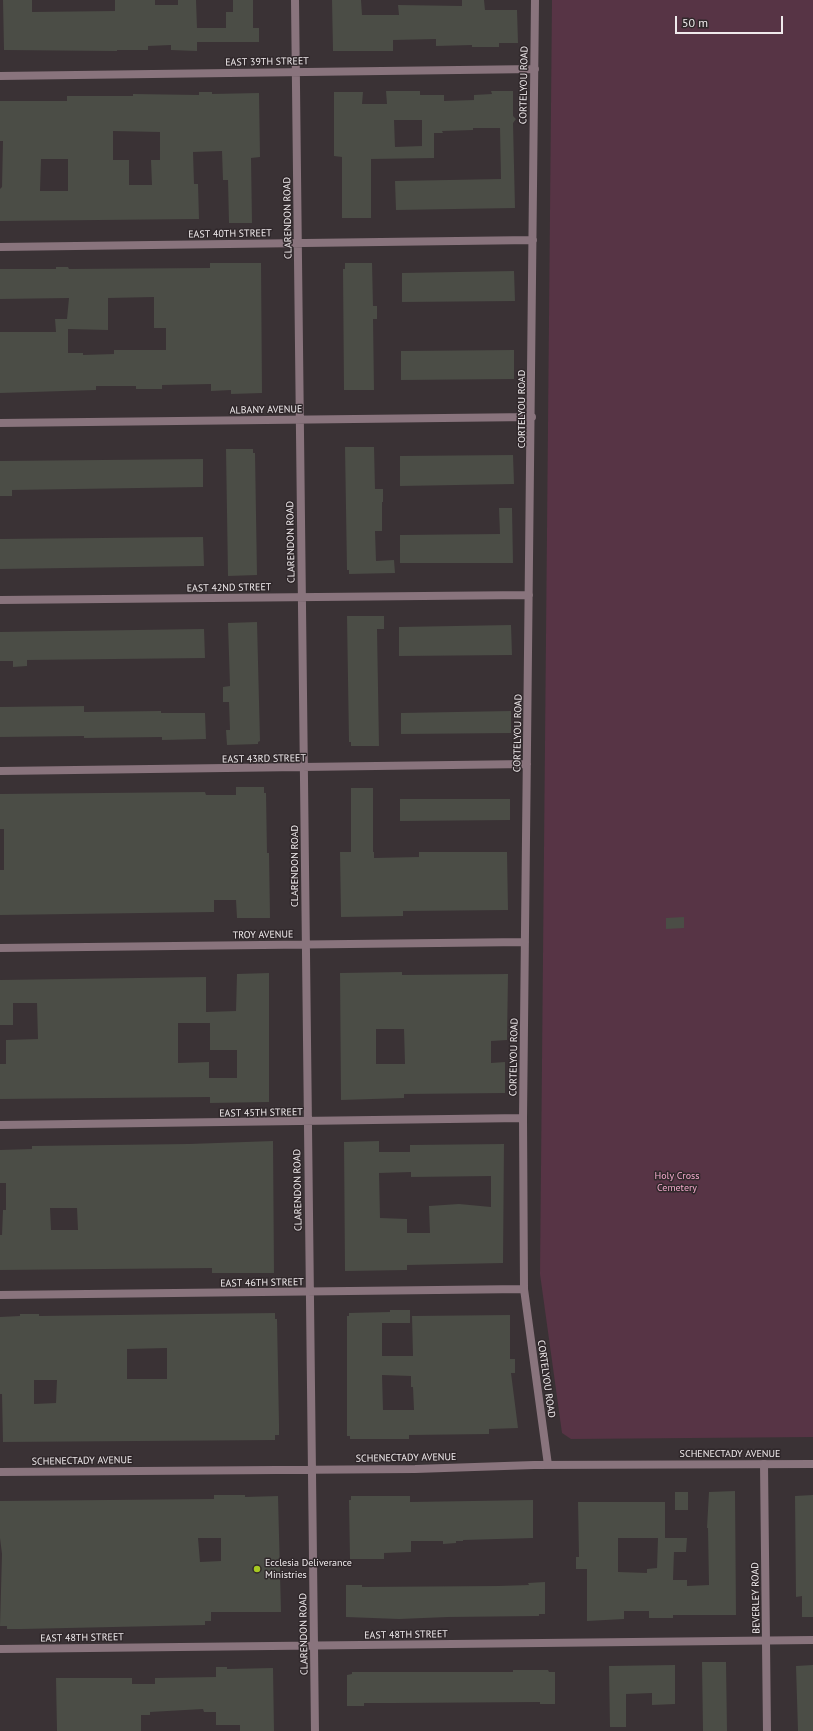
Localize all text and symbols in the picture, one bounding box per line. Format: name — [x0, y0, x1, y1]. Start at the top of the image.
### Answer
scale bar — [677, 8, 785, 34]
text: 50 m — [682, 15, 708, 30]
street label: CORTELYOU ROAD — [517, 46, 531, 124]
street label: EAST 39TH STREET — [225, 55, 309, 69]
street label: CLARENDON ROAD — [281, 177, 295, 259]
street label: EAST 40TH STREET — [188, 227, 272, 241]
street label: CORTELYOU ROAD — [516, 370, 528, 448]
street label: ALBANY AVENUE — [230, 403, 302, 417]
street label: CLARENDON ROAD — [284, 501, 298, 583]
street label: EAST 42ND STREET — [187, 581, 271, 595]
street label: CORTELYOU ROAD — [511, 694, 525, 772]
street label: EAST 43RD STREET — [222, 752, 306, 766]
street label: CLARENDON ROAD — [289, 825, 301, 907]
street label: TROY AVENUE — [233, 928, 293, 942]
street label: CORTELYOU ROAD — [507, 1018, 521, 1096]
street label: EAST 45TH STREET — [219, 1106, 303, 1120]
street label: CLARENDON ROAD — [291, 1149, 305, 1231]
park label: Holy Cross Cemetery — [654, 1170, 700, 1194]
street label: EAST 46TH STREET — [220, 1276, 304, 1290]
street label: CORTELYOU ROAD — [535, 1339, 557, 1419]
street label: SCHENECTADY AVENUE — [680, 1448, 780, 1460]
street label: SCHENECTADY AVENUE — [356, 1451, 456, 1465]
street label: SCHENECTADY AVENUE — [32, 1454, 132, 1468]
place label: Ecclesia Deliverance Ministries — [265, 1557, 352, 1580]
street label: BEVERLEY ROAD — [749, 1562, 763, 1634]
marker: Ecclesia Deliverance Ministries — [252, 1564, 262, 1574]
street label: CLARENDON ROAD — [297, 1593, 311, 1675]
street label: EAST 48TH STREET — [364, 1628, 448, 1642]
street label: EAST 48TH STREET — [40, 1631, 124, 1645]

